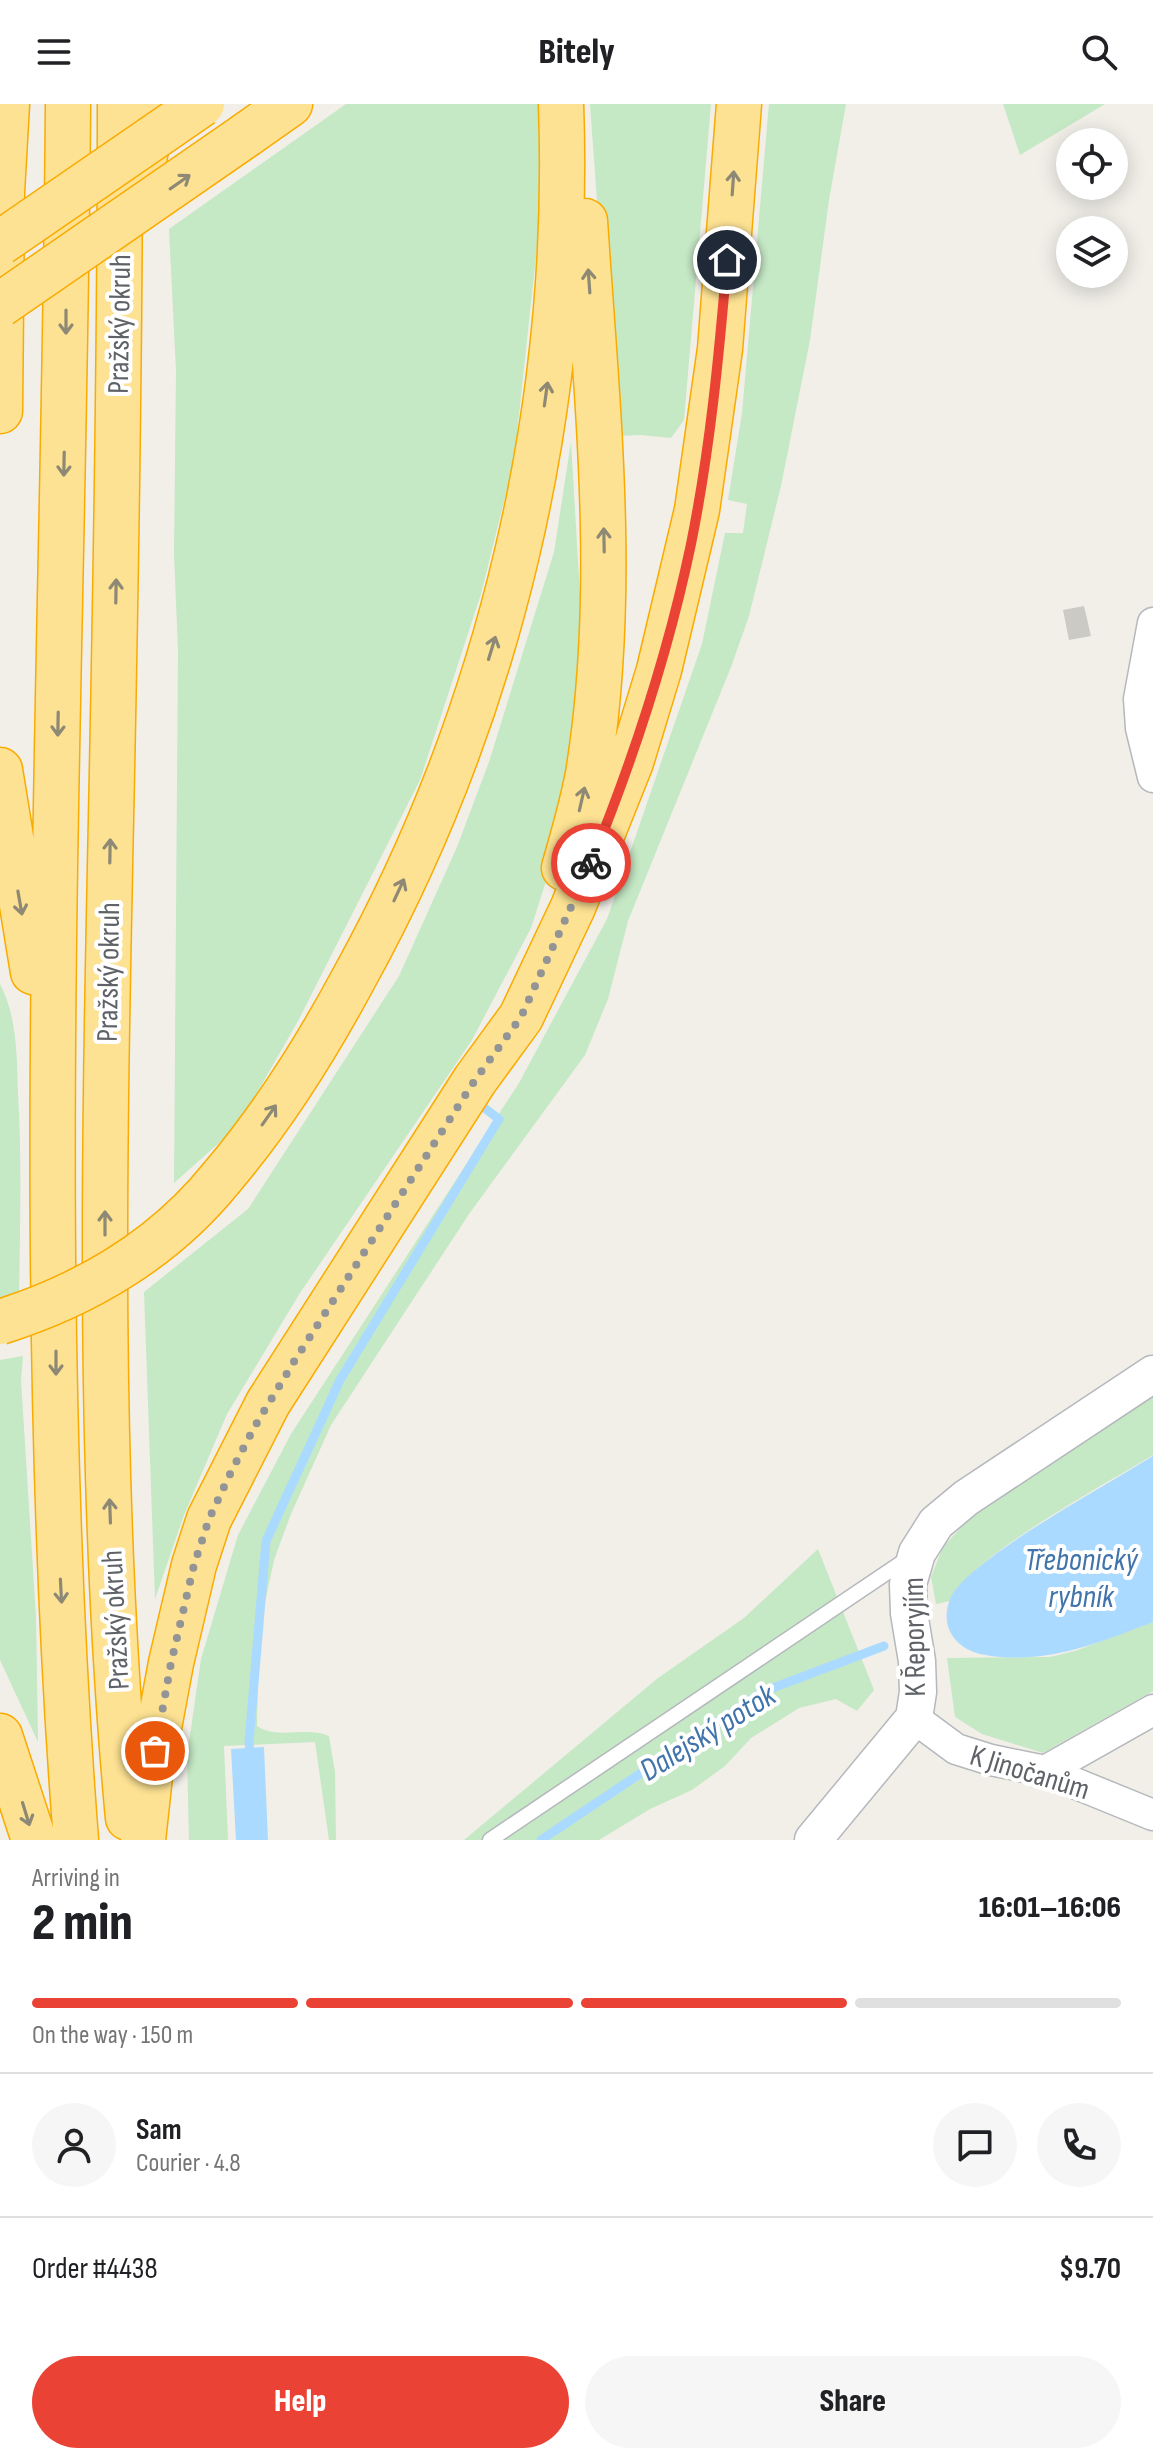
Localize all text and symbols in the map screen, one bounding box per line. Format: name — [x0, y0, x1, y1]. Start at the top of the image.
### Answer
icon: menu — [32, 30, 76, 74]
icon: search — [1077, 30, 1121, 74]
text: Bitely — [538, 31, 615, 74]
map controls — [1056, 128, 1128, 288]
button: locate — [1056, 128, 1128, 200]
one-way arrow — [725, 170, 740, 197]
one-way arrow — [168, 174, 190, 190]
button: layers — [1056, 216, 1128, 288]
pin — [693, 226, 761, 294]
icon: home — [705, 238, 749, 282]
street label: Pražský okruh — [101, 254, 139, 394]
one-way arrow — [581, 268, 596, 295]
one-way arrow — [59, 308, 74, 335]
one-way arrow — [539, 382, 554, 407]
one-way arrow — [56, 450, 72, 477]
one-way arrow — [596, 527, 611, 554]
one-way arrow — [108, 578, 123, 605]
one-way arrow — [485, 635, 500, 661]
one-way arrow — [50, 710, 65, 737]
one-way arrow — [575, 787, 590, 812]
courier — [551, 823, 631, 903]
one-way arrow — [103, 838, 118, 865]
icon: bike — [569, 841, 613, 885]
one-way arrow — [392, 879, 407, 903]
one-way arrow — [14, 889, 29, 915]
street label: Pražský okruh — [90, 902, 128, 1042]
one-way arrow — [261, 1105, 277, 1127]
one-way arrow — [97, 1210, 113, 1237]
one-way arrow — [48, 1349, 64, 1376]
one-way arrow — [102, 1498, 117, 1525]
water label: Třebonický rybník — [1024, 1541, 1138, 1617]
street label: Pražský okruh — [94, 1549, 138, 1691]
one-way arrow — [53, 1577, 68, 1604]
street label: K Řeporyjím — [896, 1577, 934, 1697]
water label: Dalejský potok — [633, 1676, 784, 1790]
pin — [121, 1717, 189, 1785]
icon: bag — [133, 1729, 177, 1773]
street label: K Jinočanům — [966, 1738, 1094, 1808]
one-way arrow — [19, 1801, 34, 1827]
text: Arriving in — [32, 1863, 120, 1894]
text: 16:01–16:06 — [979, 1890, 1121, 1926]
text: 2 min — [32, 1892, 133, 1955]
text: On the way · 150 m — [32, 2020, 193, 2051]
button: person — [32, 2103, 116, 2187]
button: chat — [933, 2103, 1017, 2187]
button: phone — [1037, 2103, 1121, 2187]
text: Sam — [136, 2112, 182, 2148]
text: Courier · 4.8 — [136, 2148, 241, 2179]
text: Order #4438 — [32, 2251, 158, 2287]
text: $9.70 — [1059, 2251, 1121, 2287]
button: Help — [32, 2356, 569, 2448]
button: Share — [585, 2356, 1121, 2448]

